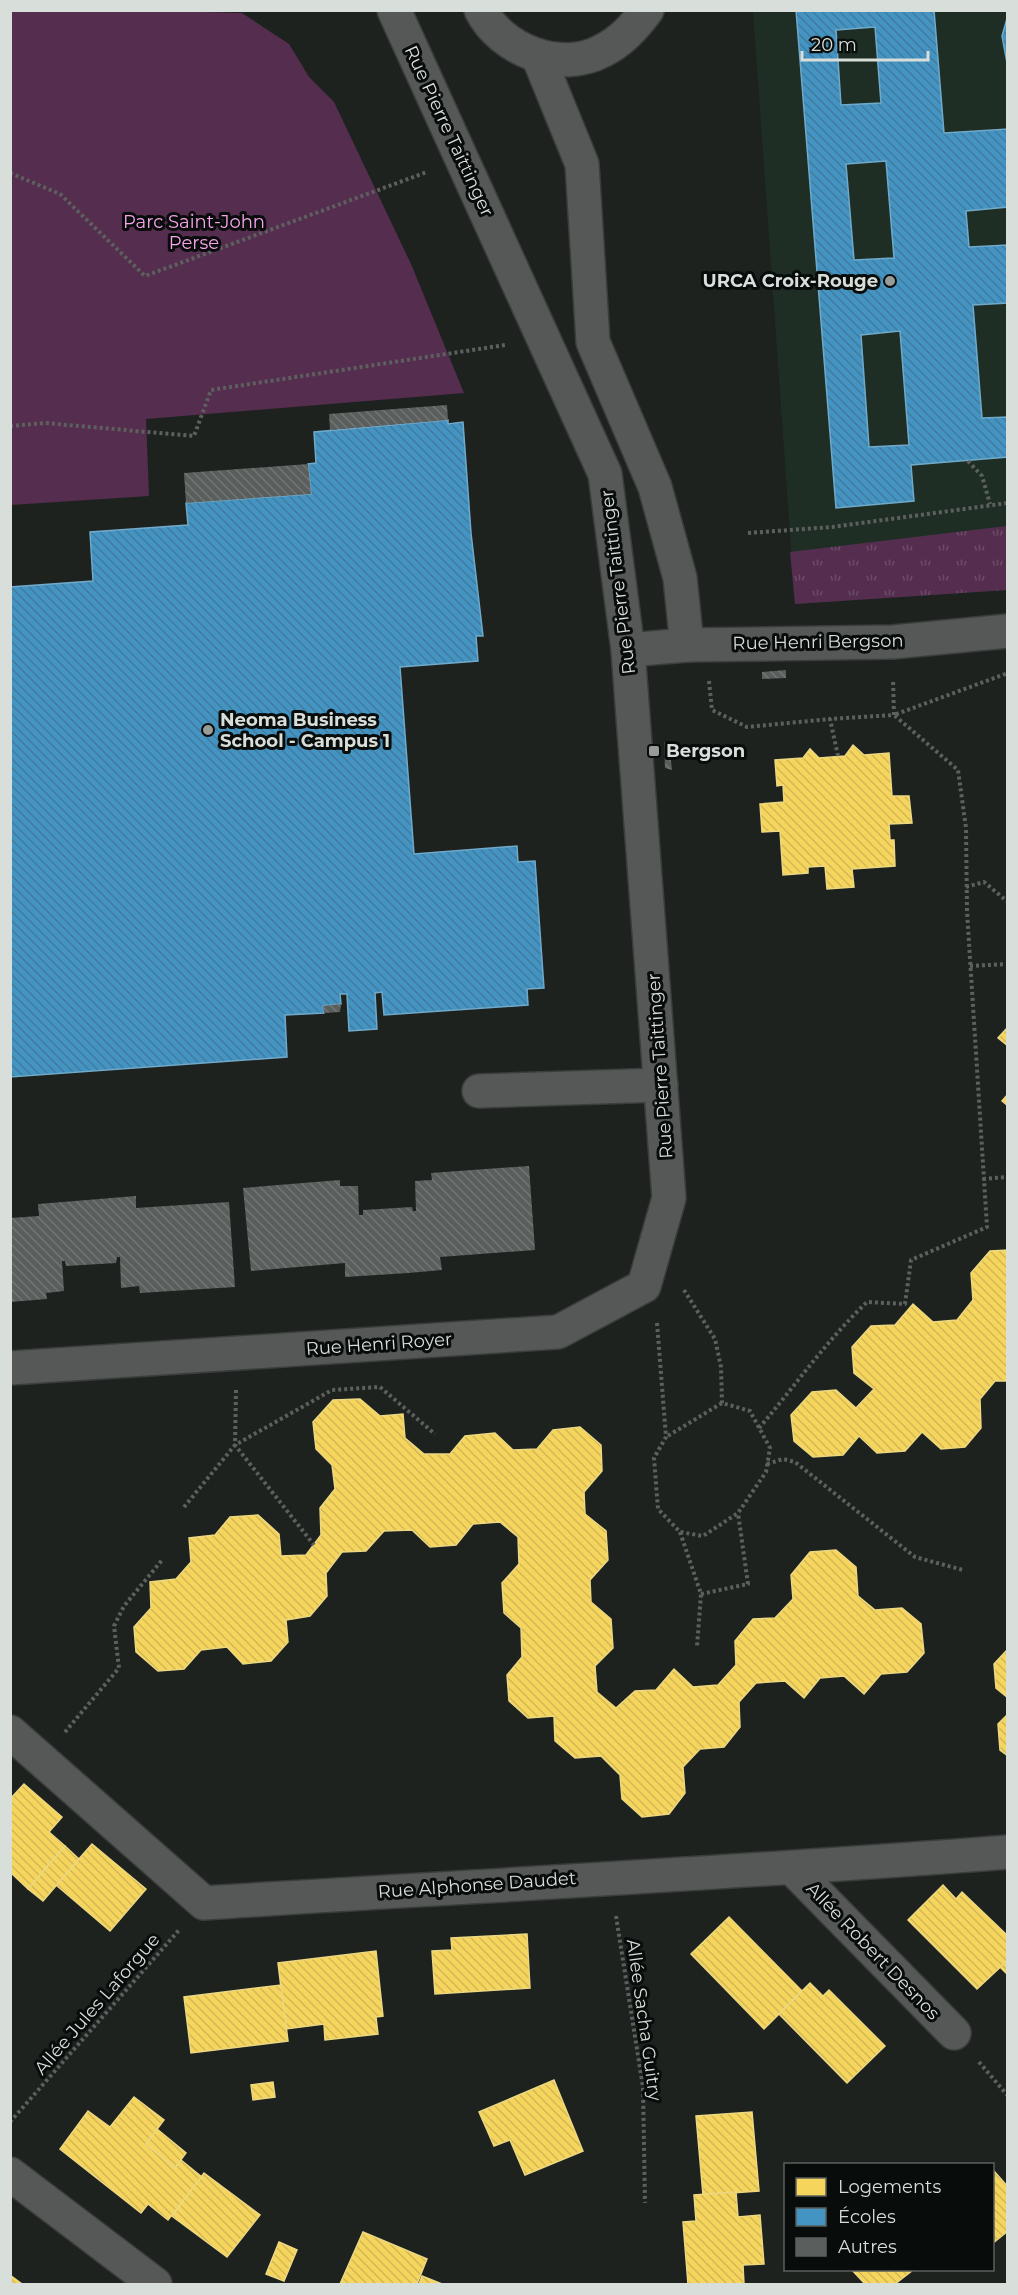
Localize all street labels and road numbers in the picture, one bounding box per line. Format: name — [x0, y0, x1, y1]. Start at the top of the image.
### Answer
street label: Rue Pierre Taittinger — [400, 42, 498, 220]
street label: Rue Pierre Taittinger — [596, 488, 640, 676]
street label: Rue Henri Bergson — [732, 630, 904, 654]
street label: Rue Pierre Taittinger — [643, 973, 677, 1159]
street label: Rue Henri Royer — [305, 1328, 453, 1360]
street label: Rue Alphonse Daudet — [377, 1867, 577, 1903]
street label: Allée Robert Desnos — [802, 1878, 945, 2025]
street label: Allée Jules Laforgue — [30, 1929, 164, 2079]
street label: Allée Sacha Guitry — [622, 1938, 666, 2103]

